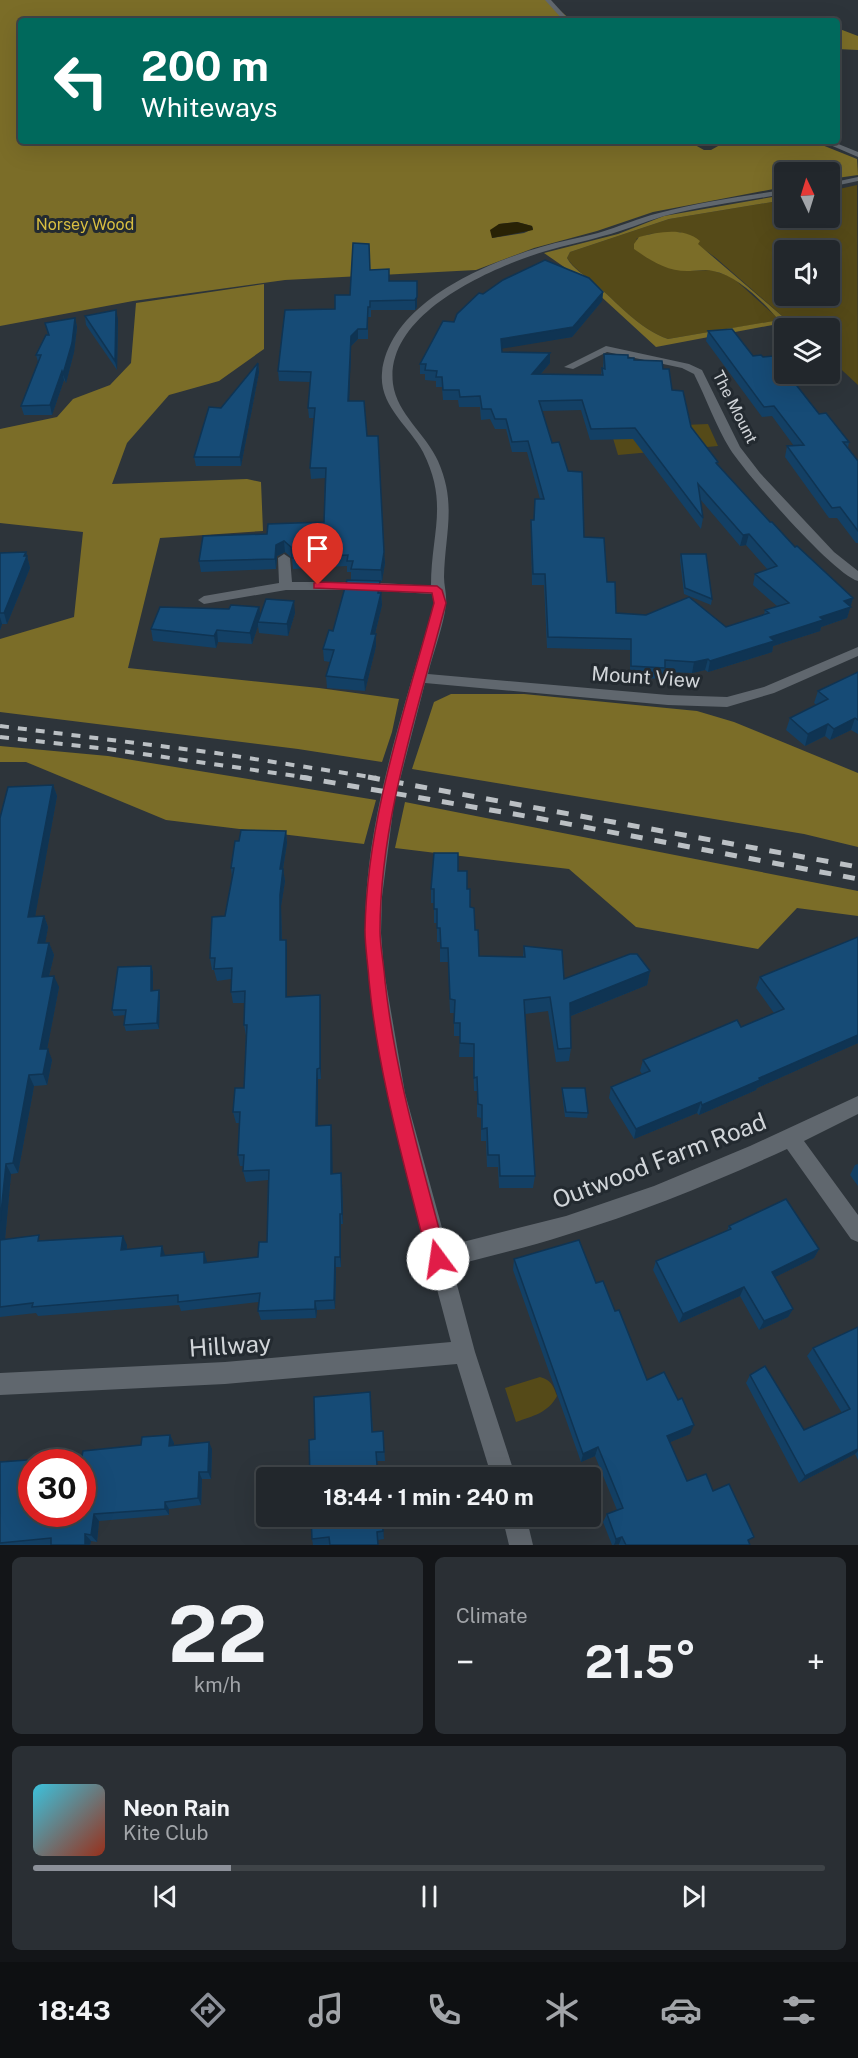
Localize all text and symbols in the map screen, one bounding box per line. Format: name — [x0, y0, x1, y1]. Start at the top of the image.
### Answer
text: 200 m — [141, 41, 269, 90]
icon: left — [42, 42, 120, 120]
text: Whiteways — [141, 91, 277, 123]
north arrow — [774, 162, 840, 228]
map controls — [774, 162, 840, 384]
park label: Norsey Wood — [36, 215, 134, 234]
button: sound — [774, 240, 840, 306]
button: layers — [774, 318, 840, 384]
street label: The Mount — [709, 367, 761, 447]
pin — [292, 523, 343, 585]
icon: arrive — [301, 532, 334, 565]
street label: Mount View — [591, 661, 702, 693]
street label: Outwood Farm Road — [548, 1106, 770, 1214]
position arrow — [406, 1227, 470, 1291]
street label: Hillway — [188, 1328, 272, 1362]
speed limit sign: 30 — [18, 1449, 96, 1527]
text: 18:44 · 1 min · 240 m — [323, 1484, 534, 1510]
text: 22 — [168, 1588, 267, 1680]
text: Climate — [456, 1604, 528, 1628]
text: 21.5° — [585, 1635, 696, 1688]
text: − — [456, 1643, 474, 1681]
text: + — [807, 1643, 825, 1681]
text: km/h — [194, 1673, 241, 1697]
text: Neon Rain — [123, 1795, 230, 1821]
text: Kite Club — [123, 1821, 208, 1845]
icon: previous — [149, 1880, 182, 1913]
icon: pause — [413, 1880, 446, 1913]
icon: next — [677, 1880, 710, 1913]
icon: directions — [187, 1989, 229, 2031]
icon: music — [305, 1989, 347, 2031]
icon: phone — [423, 1989, 465, 2031]
icon: climate — [541, 1989, 583, 2031]
icon: car — [660, 1989, 702, 2031]
icon: filters — [778, 1989, 820, 2031]
text: 18:43 — [38, 1994, 111, 2026]

